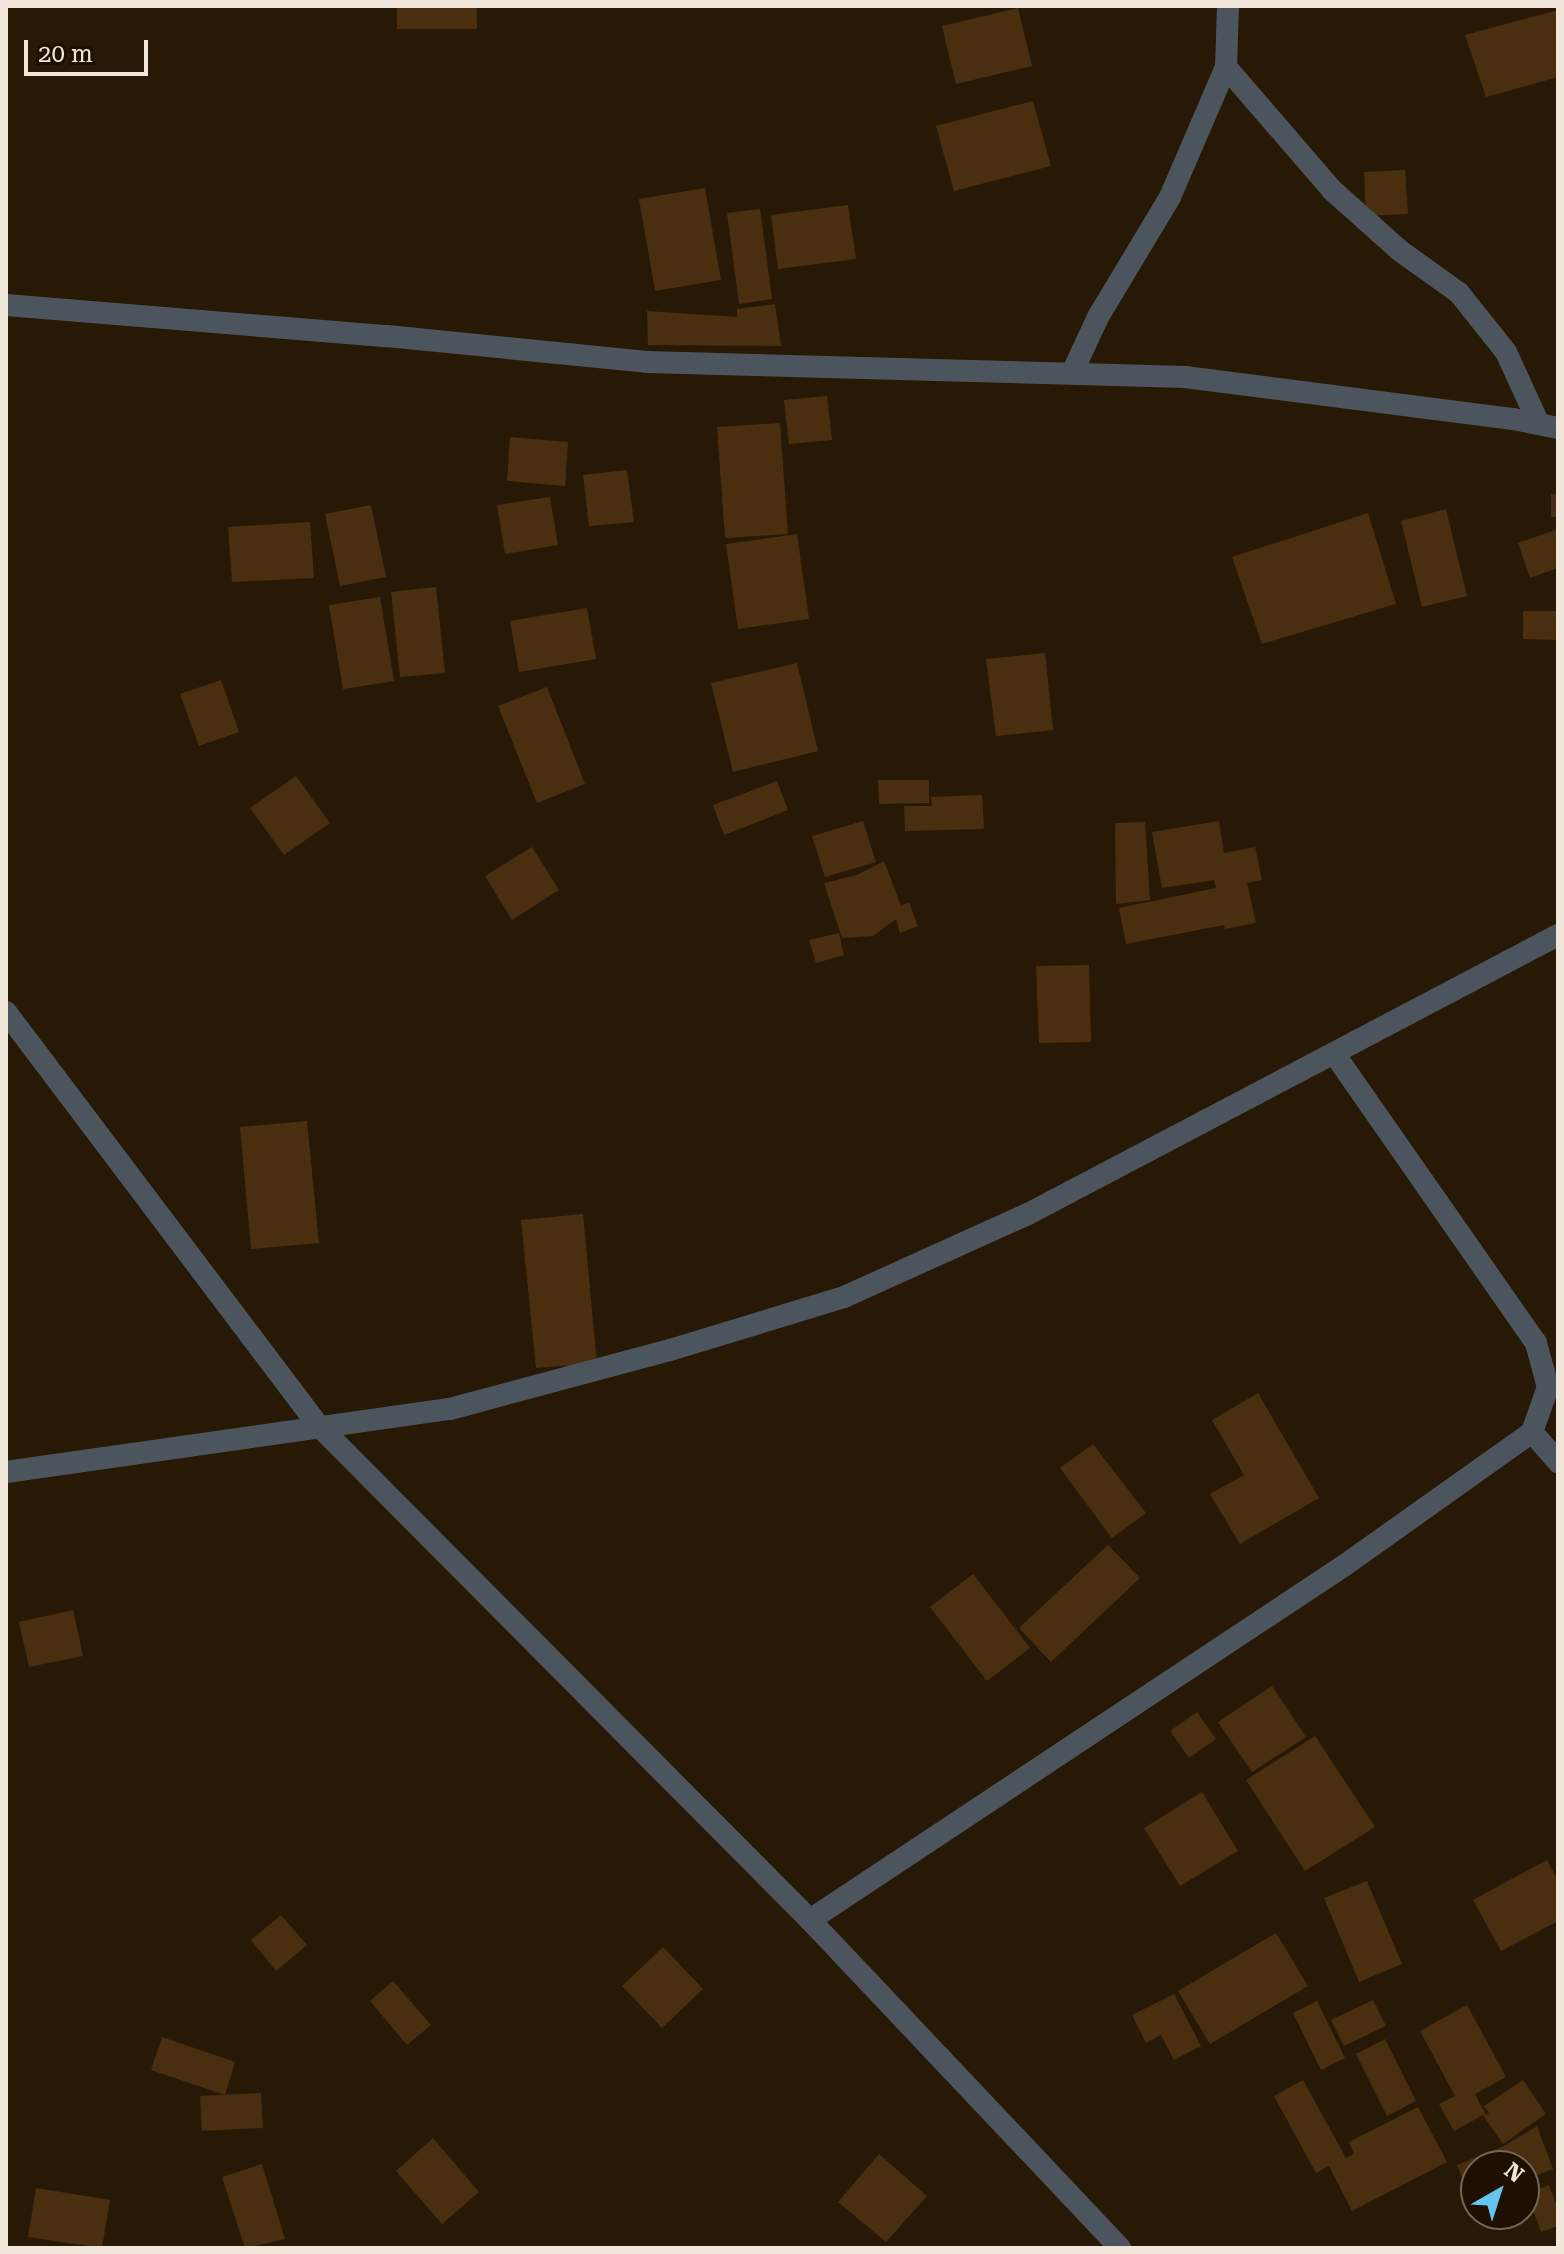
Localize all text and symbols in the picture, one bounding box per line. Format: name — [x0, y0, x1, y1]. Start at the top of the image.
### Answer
scale bar — [28, 24, 152, 74]
text: 20 m — [38, 40, 93, 68]
north arrow — [1460, 2150, 1540, 2230]
text: N — [1500, 2157, 1529, 2188]

